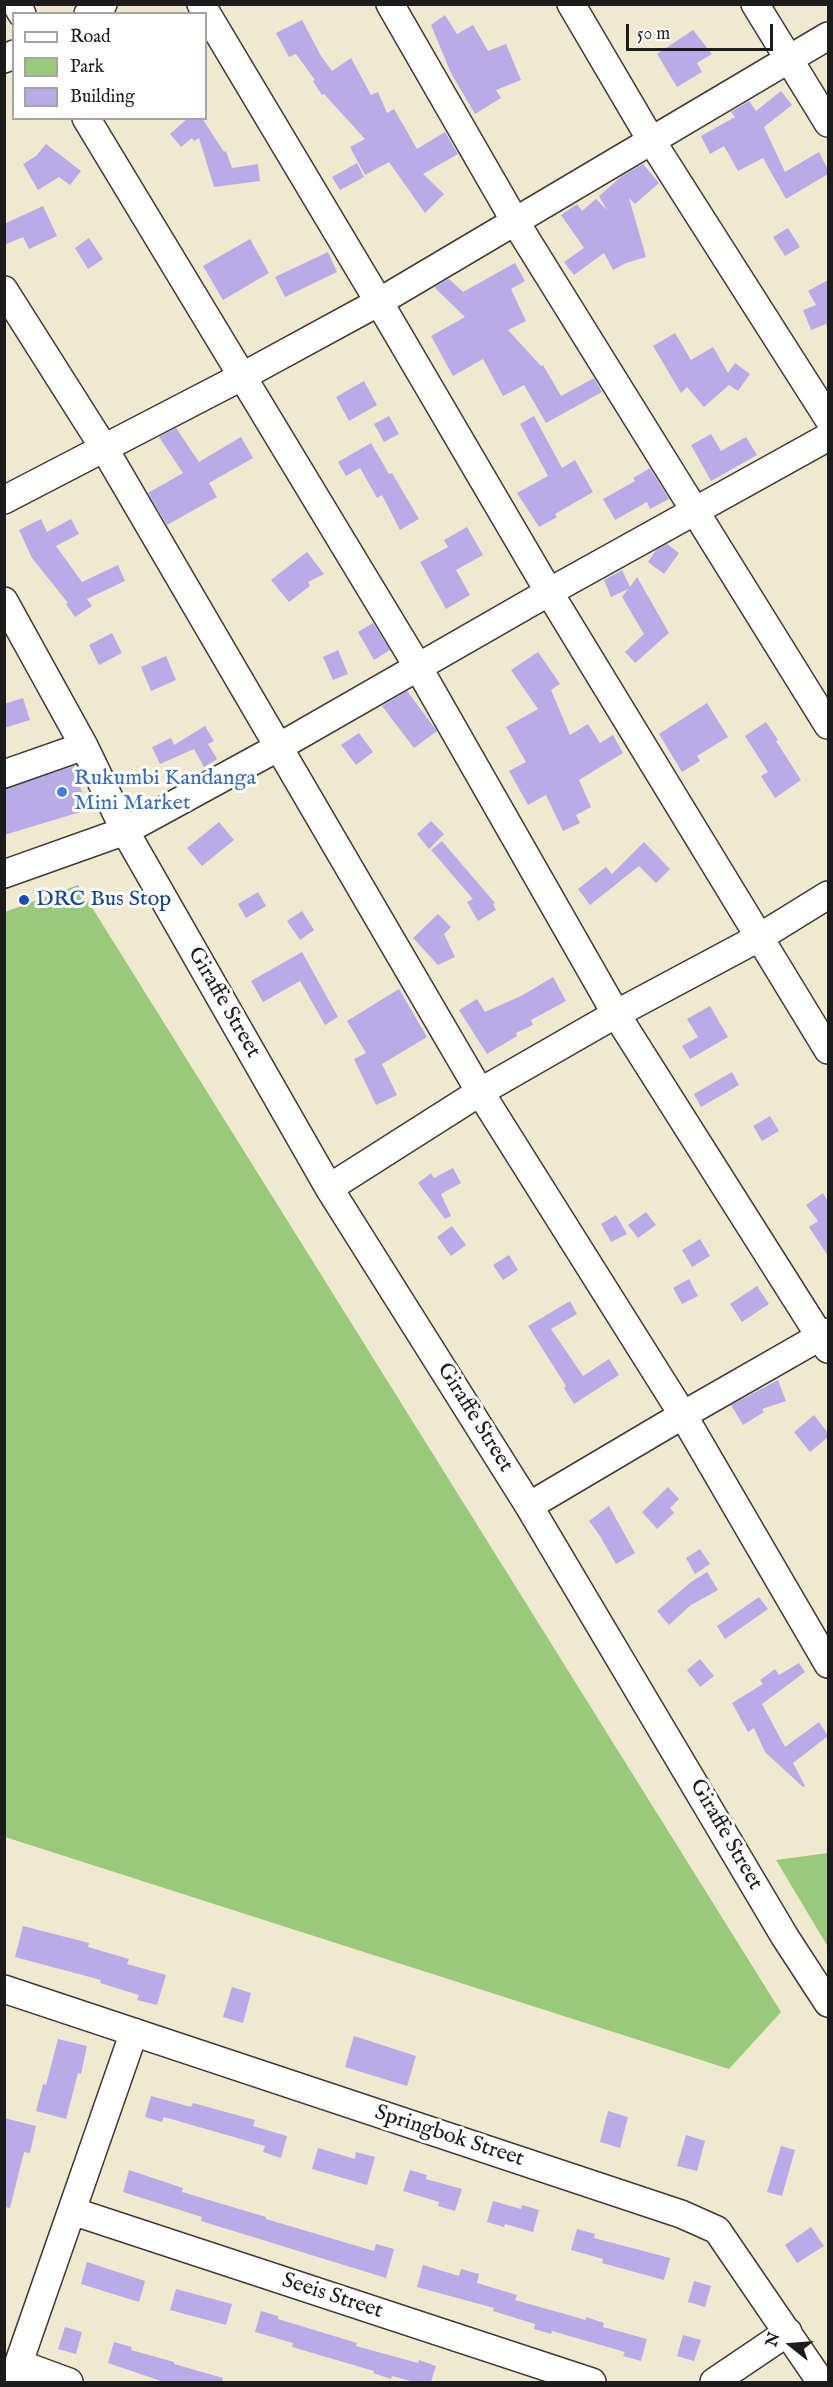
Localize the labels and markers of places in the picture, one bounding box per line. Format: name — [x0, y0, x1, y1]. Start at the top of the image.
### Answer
place label: Rukumbi Kandanga Mini Market — [74, 766, 256, 818]
marker: Rukumbi Kandanga Mini Market — [55, 785, 69, 799]
place label: DRC Bus Stop — [36, 887, 171, 913]
marker: DRC Bus Stop — [17, 893, 31, 907]

